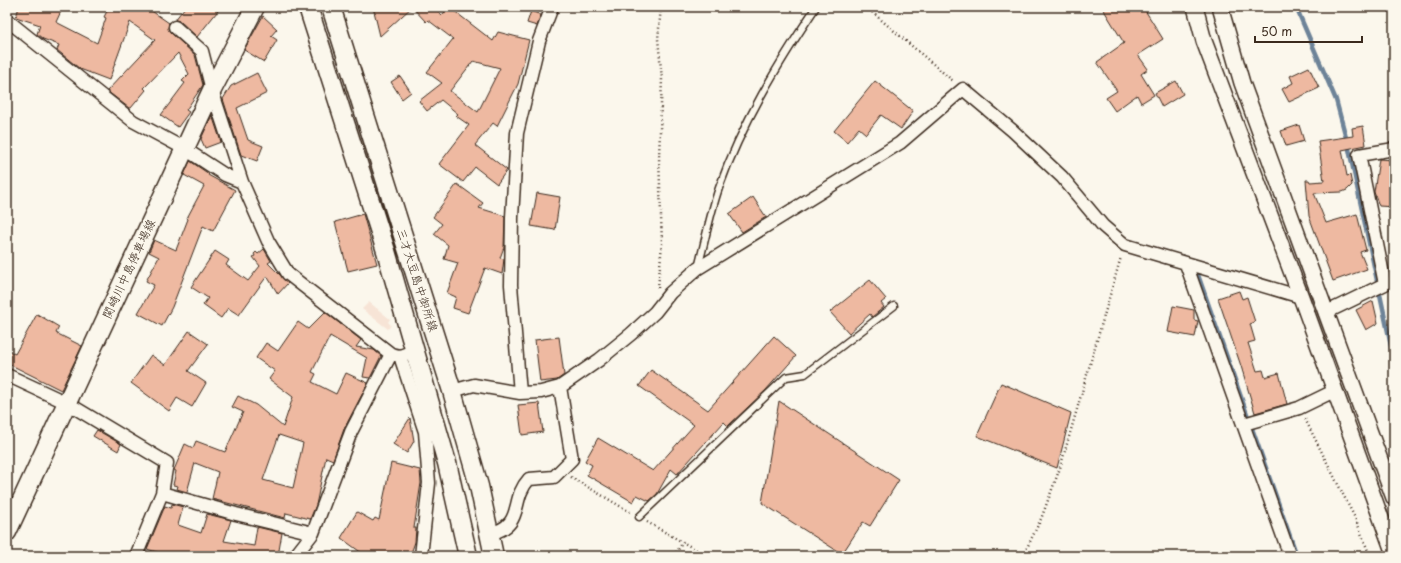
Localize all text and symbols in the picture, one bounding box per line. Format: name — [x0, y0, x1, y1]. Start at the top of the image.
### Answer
scale bar — [1255, 18, 1362, 44]
text: 50 m — [1261, 22, 1292, 40]
street label: 関崎川中島停車場線 — [97, 216, 159, 321]
street label: 三才大豆島中御所線 — [393, 226, 443, 334]

